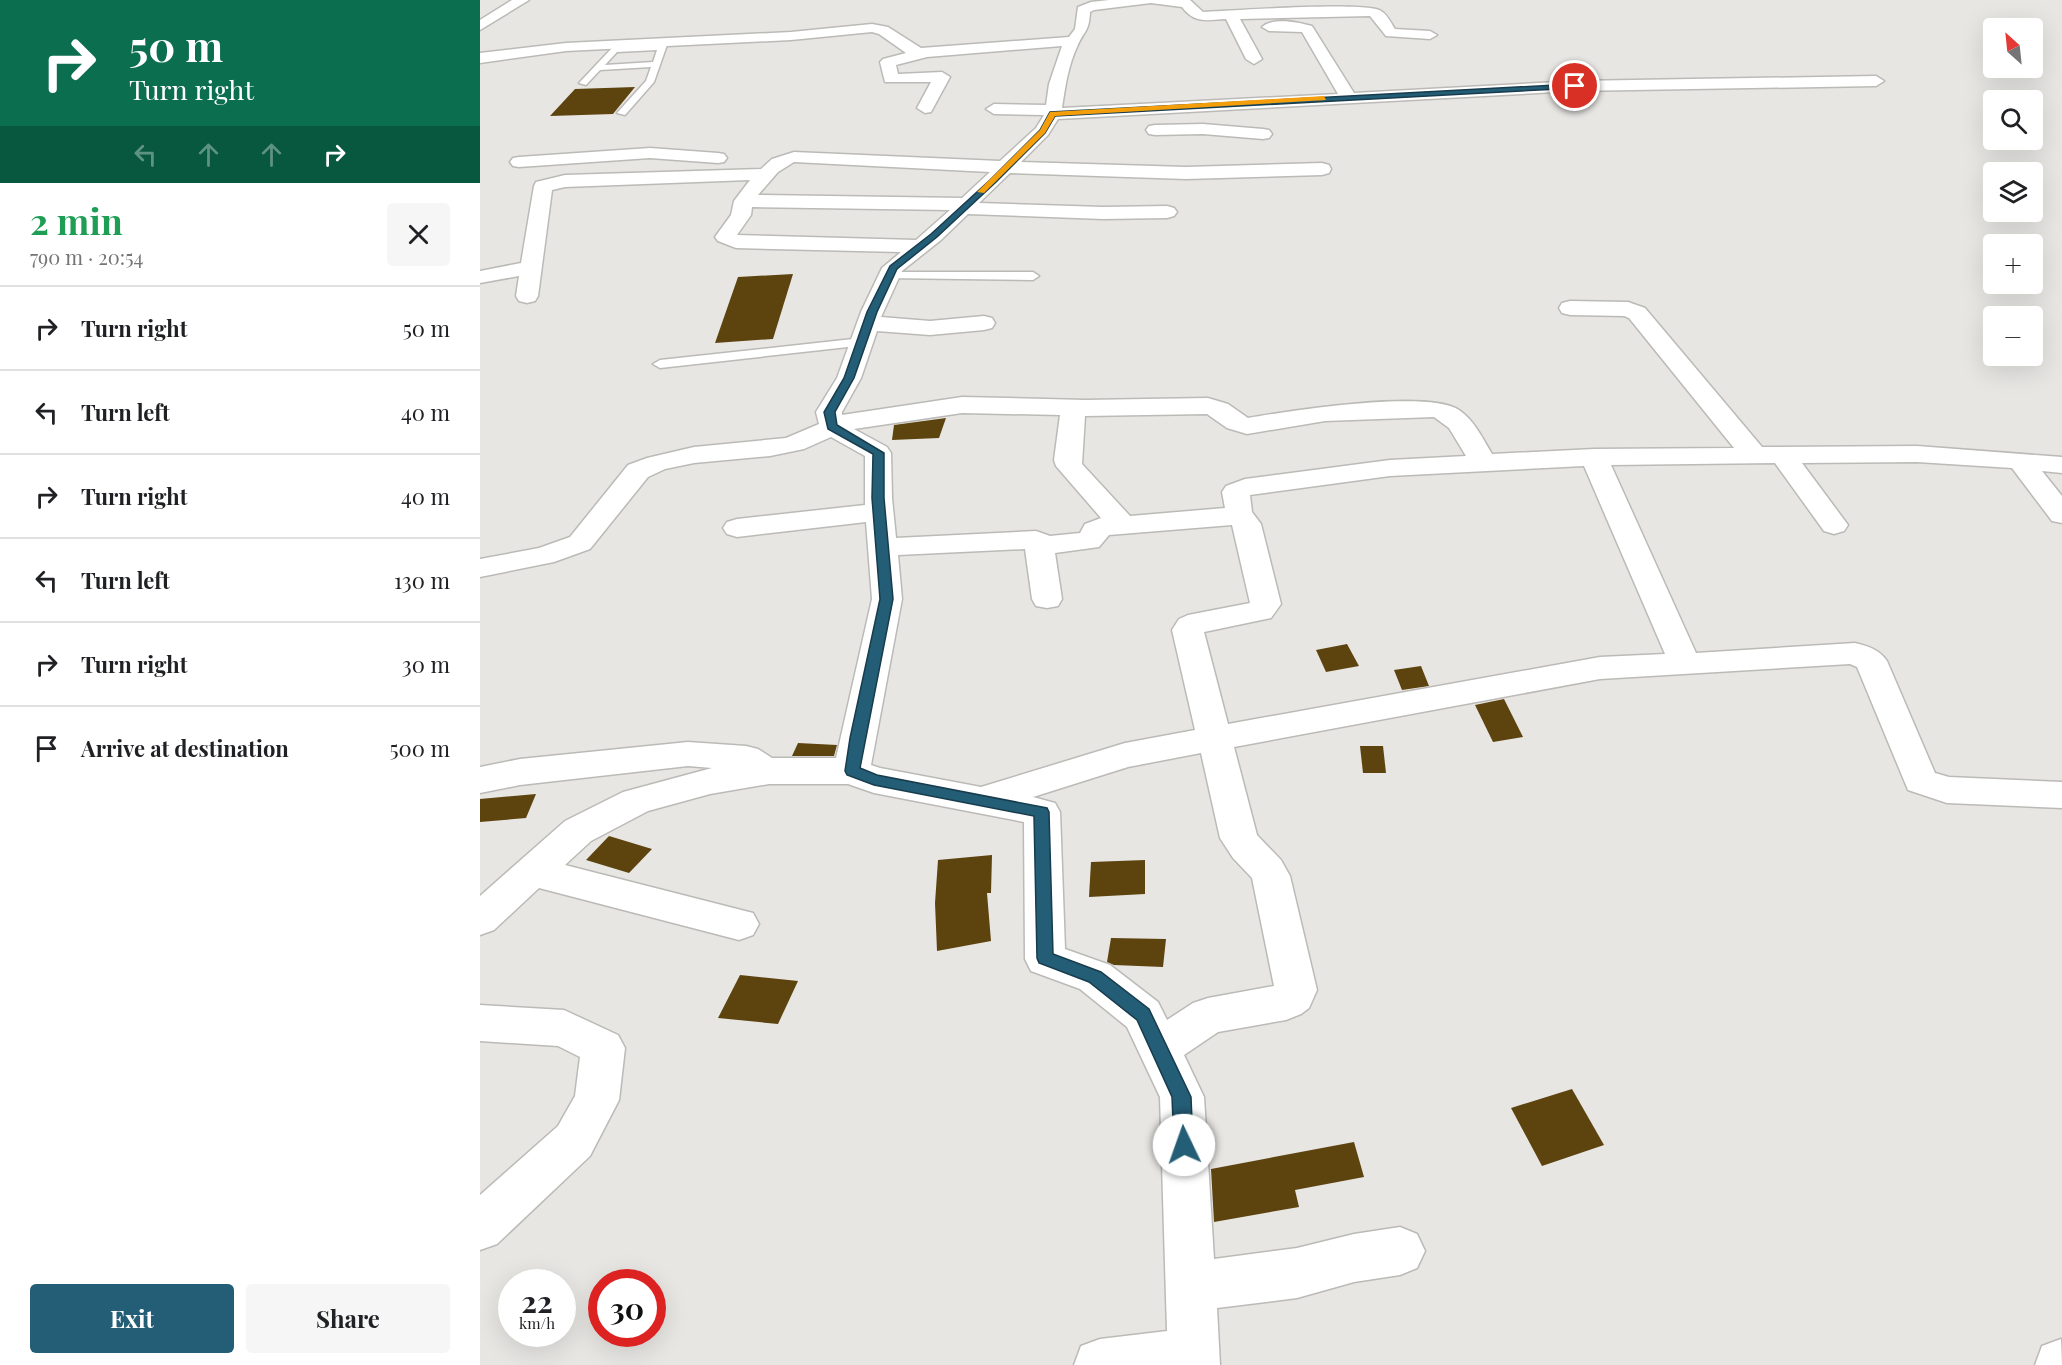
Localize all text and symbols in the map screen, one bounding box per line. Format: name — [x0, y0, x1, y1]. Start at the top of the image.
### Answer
text: 50 m — [129, 17, 223, 73]
north arrow — [1983, 18, 2043, 78]
map controls — [1983, 18, 2043, 366]
icon: right — [30, 24, 108, 102]
pin — [1549, 60, 1600, 111]
icon: arrive — [1558, 69, 1591, 102]
text: Turn right — [129, 71, 254, 107]
button: search — [1983, 90, 2043, 150]
icon: left — [129, 138, 162, 171]
icon: ahead — [192, 138, 225, 171]
icon: ahead — [255, 138, 288, 171]
icon: right — [318, 138, 351, 171]
button: layers — [1983, 162, 2043, 222]
text: 2 min — [30, 196, 123, 244]
button: close — [387, 203, 450, 266]
button: + — [1983, 234, 2043, 294]
text: 790 m · 20:54 — [30, 243, 143, 270]
button: − — [1983, 306, 2043, 366]
icon: right — [30, 312, 63, 345]
text: Turn right — [81, 313, 187, 343]
text: 50 m — [403, 313, 450, 343]
icon: left — [30, 396, 63, 429]
text: Turn left — [81, 397, 170, 427]
text: 40 m — [401, 397, 450, 427]
icon: right — [30, 480, 63, 513]
text: Turn right — [81, 481, 187, 511]
text: 40 m — [401, 481, 450, 511]
icon: left — [30, 564, 63, 597]
text: Turn left — [81, 565, 170, 595]
text: 130 m — [394, 565, 450, 595]
icon: right — [30, 648, 63, 681]
text: Turn right — [81, 649, 187, 679]
text: 30 m — [402, 649, 450, 679]
icon: arrive — [30, 732, 63, 765]
text: Arrive at destination — [81, 733, 289, 763]
text: 500 m — [389, 733, 450, 763]
position arrow — [1152, 1113, 1216, 1177]
speed limit sign: 30 — [588, 1269, 666, 1347]
text: 22 — [521, 1281, 553, 1321]
button: Exit — [30, 1284, 234, 1353]
button: Share — [246, 1284, 450, 1353]
text: km/h — [519, 1313, 555, 1333]

